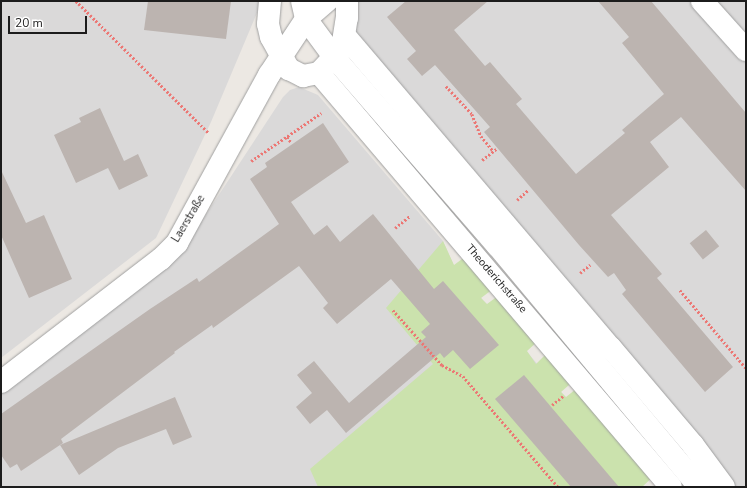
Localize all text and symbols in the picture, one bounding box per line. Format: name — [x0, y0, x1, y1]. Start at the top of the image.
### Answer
scale bar — [10, 8, 89, 34]
text: 20 m — [15, 15, 43, 31]
street label: Laerstraße — [170, 193, 208, 245]
street label: Theoderichstraße — [463, 242, 529, 316]

